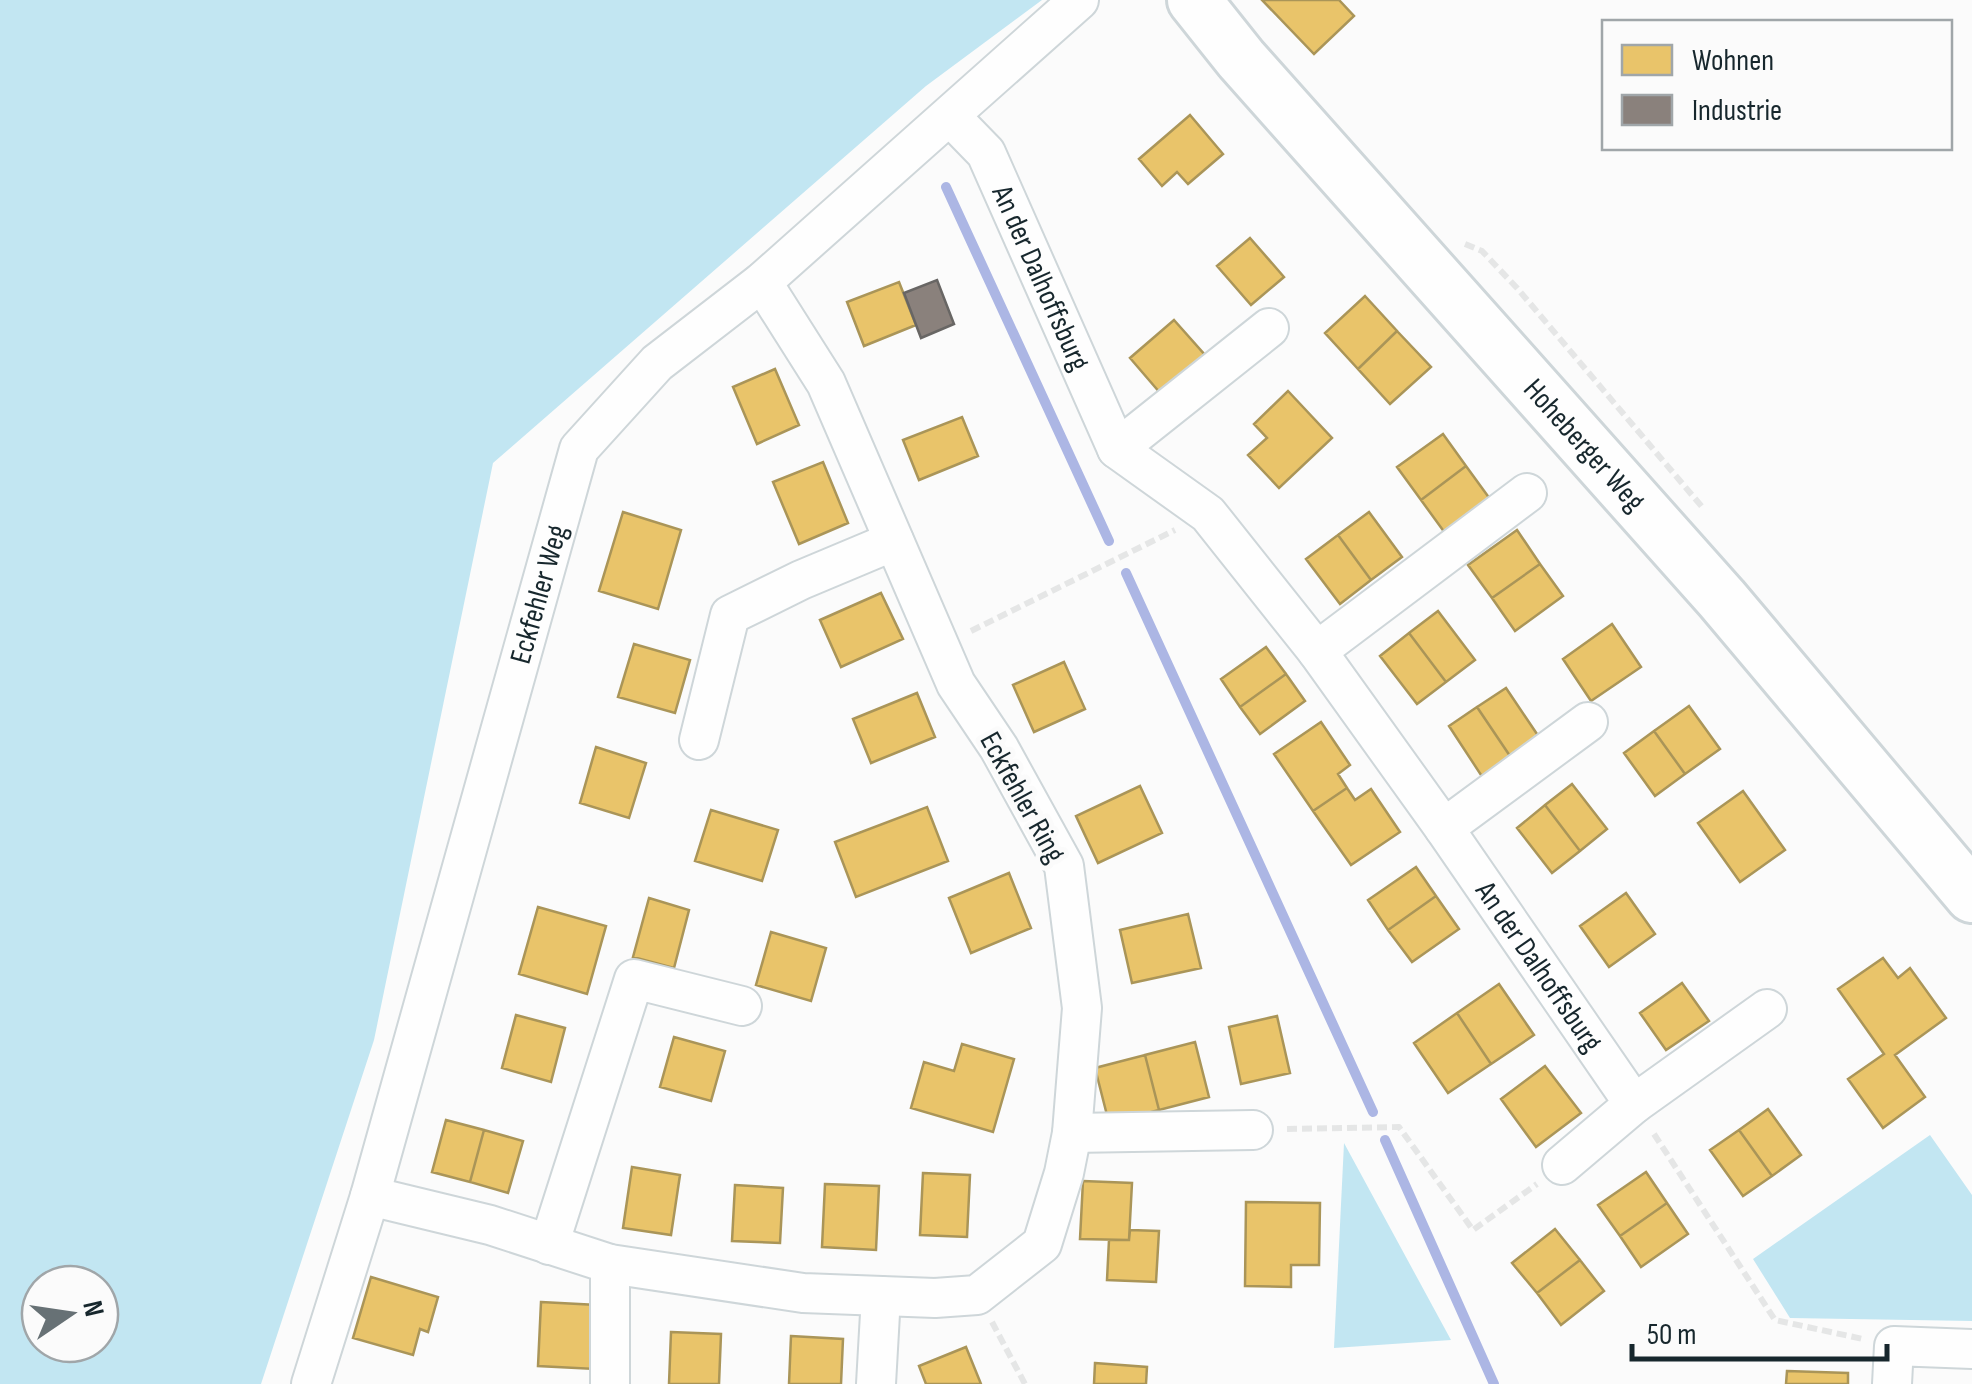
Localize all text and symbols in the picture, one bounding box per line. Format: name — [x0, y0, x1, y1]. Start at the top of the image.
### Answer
legend — [1602, 20, 1952, 150]
text: Wohnen — [1692, 43, 1774, 79]
text: Industrie — [1692, 93, 1782, 129]
street label: An der Dalhoffsburg — [983, 179, 1097, 376]
street label: Hoheberger Weg — [1515, 372, 1652, 519]
street label: Eckfehler Weg — [503, 521, 576, 668]
street label: Eckfehler Ring — [972, 726, 1073, 869]
street label: An der Dalhoffsburg — [1467, 874, 1610, 1059]
north arrow — [20, 1264, 120, 1364]
text: N — [75, 1298, 111, 1320]
scale bar — [1632, 1299, 1887, 1361]
text: 50 m — [1647, 1317, 1696, 1353]

